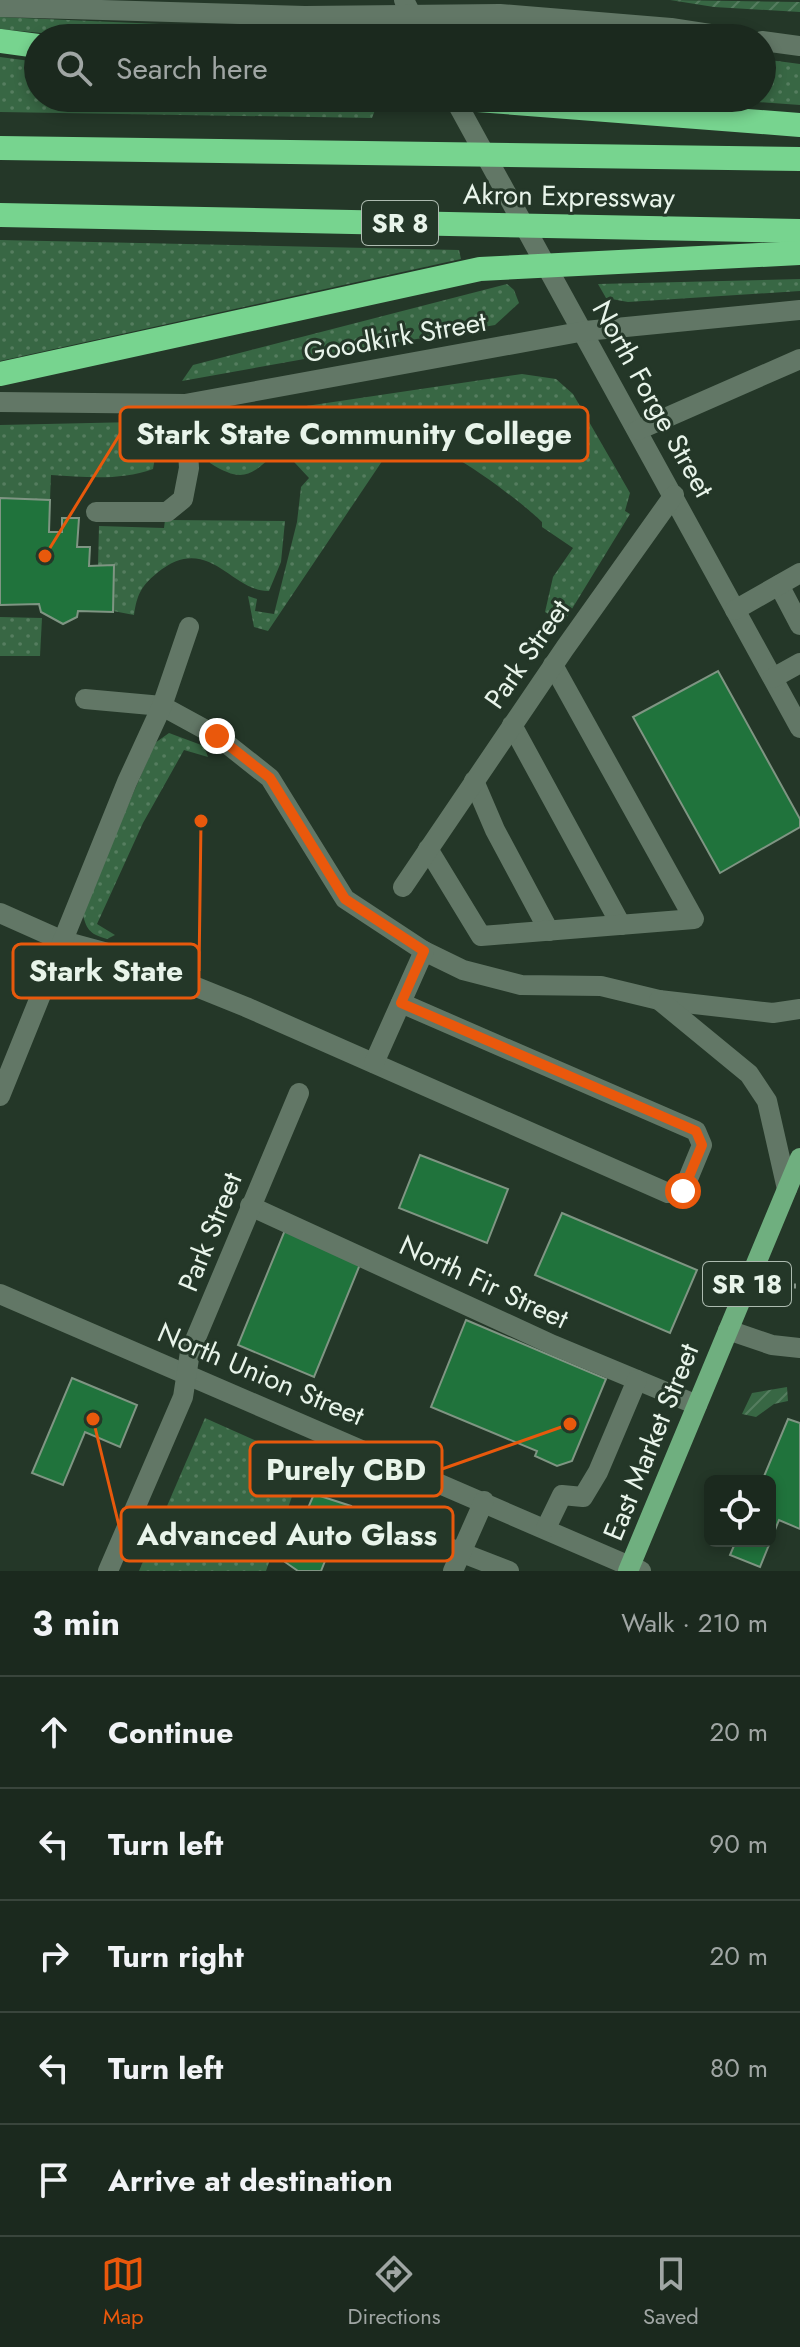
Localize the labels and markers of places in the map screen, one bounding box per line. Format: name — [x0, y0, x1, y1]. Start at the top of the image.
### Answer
callout: Stark State Community College — [120, 407, 588, 461]
callout: Stark State — [13, 944, 199, 998]
callout: Purely CBD — [250, 1442, 442, 1496]
callout: Advanced Auto Glass — [121, 1507, 453, 1561]

